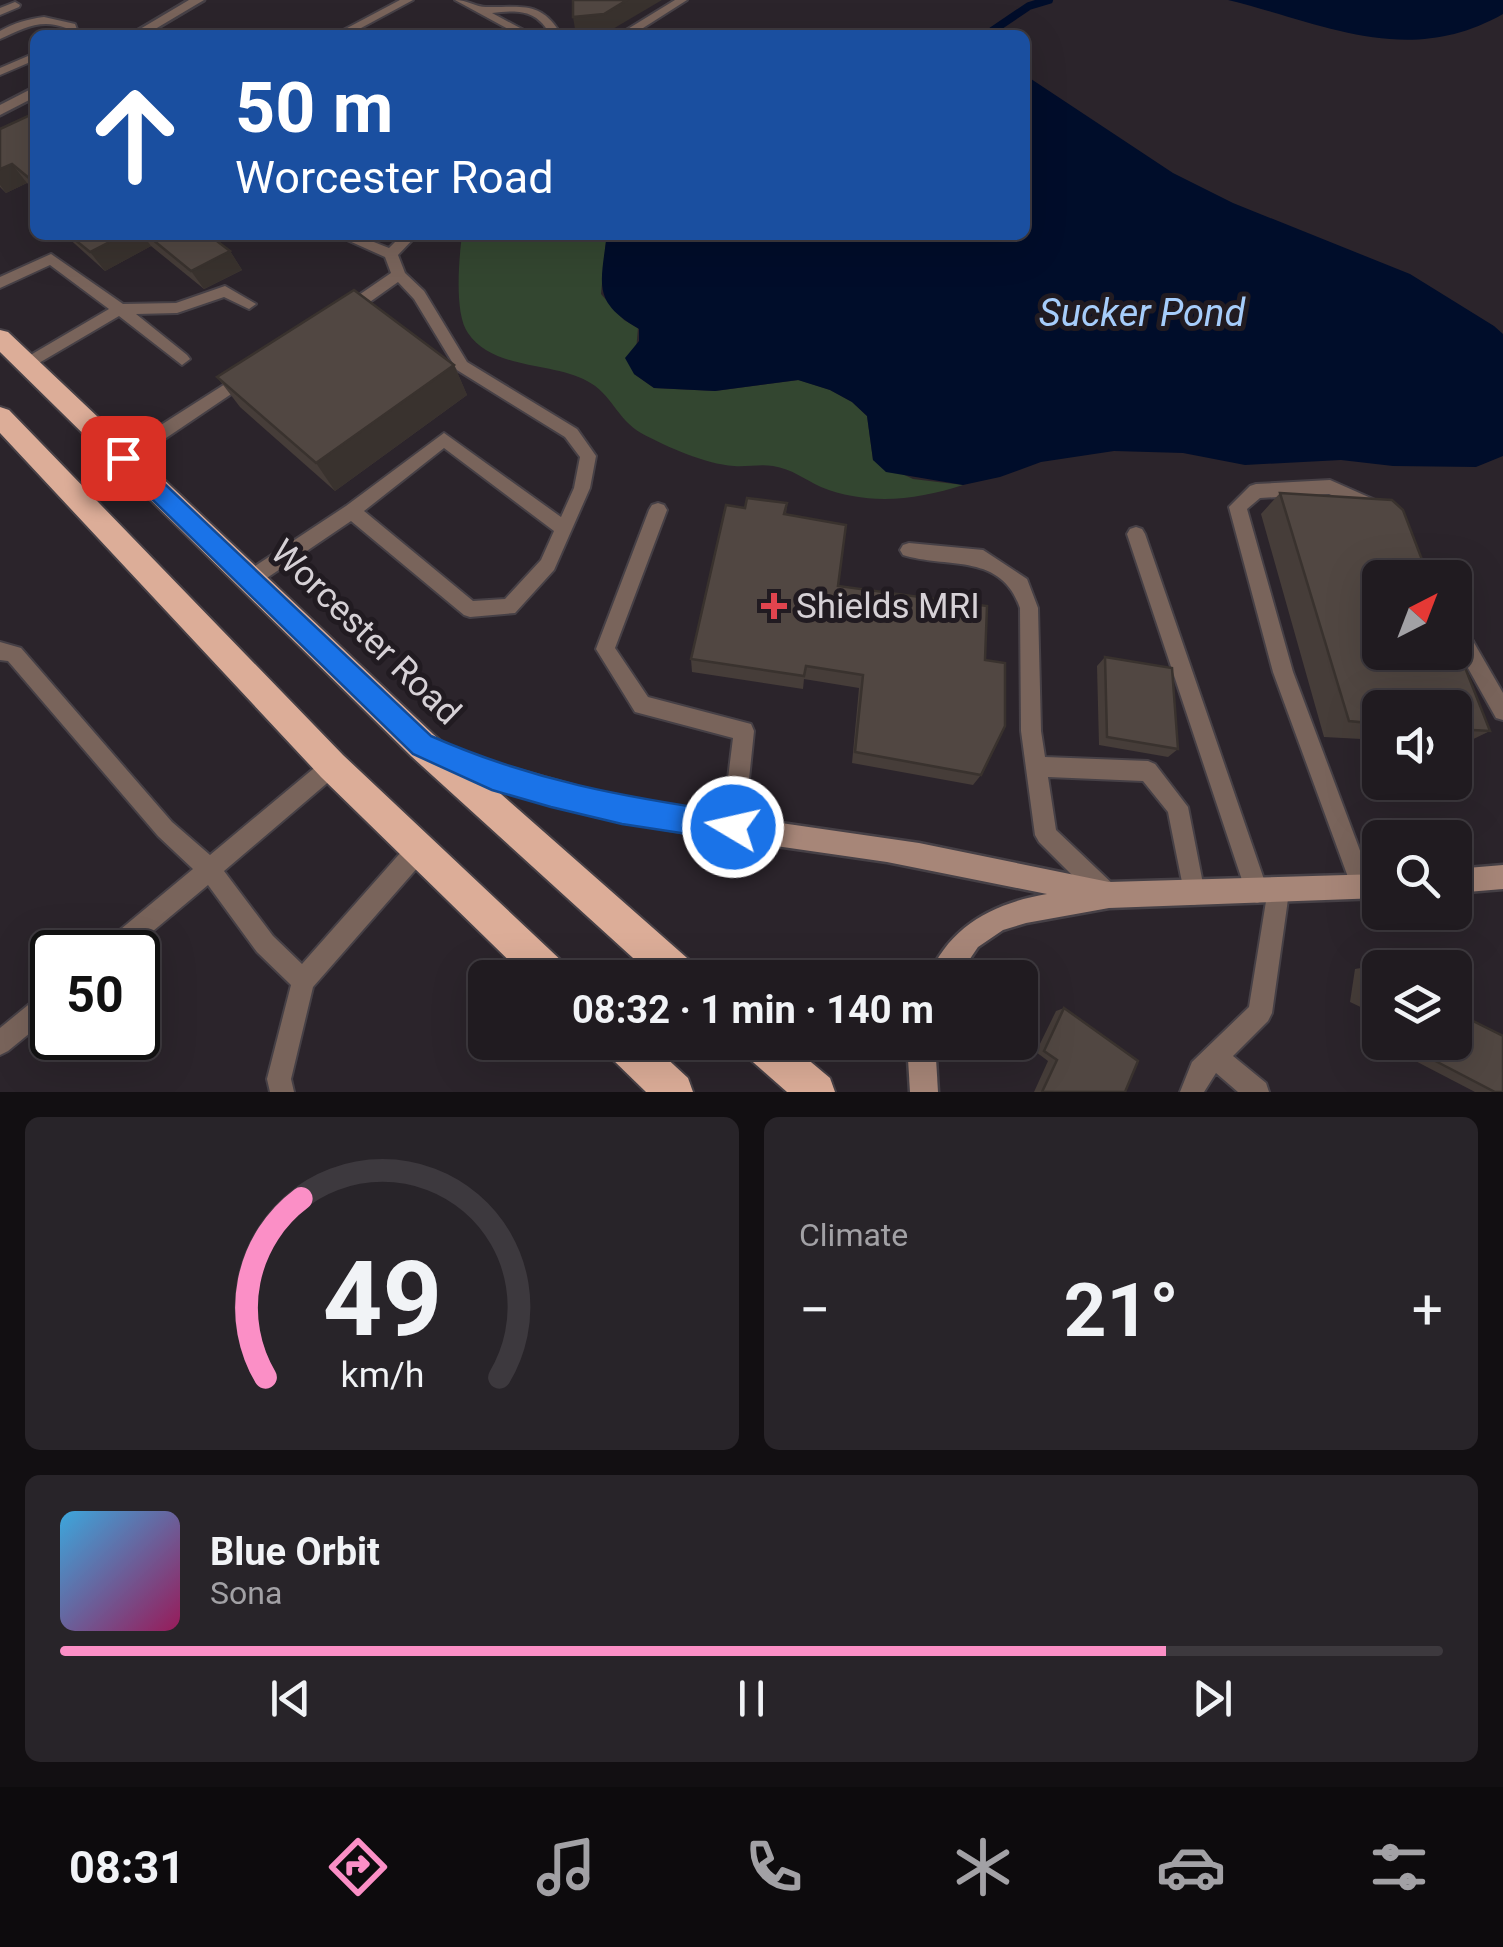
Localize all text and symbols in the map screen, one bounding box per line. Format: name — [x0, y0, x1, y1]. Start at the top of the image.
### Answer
text: 50 m — [235, 67, 393, 149]
icon: ahead — [70, 70, 200, 200]
text: Worcester Road — [235, 151, 554, 204]
water label: Sucker Pond — [1039, 291, 1246, 335]
pin — [81, 416, 166, 501]
icon: arrive — [96, 431, 151, 486]
street label: Worcester Road — [262, 532, 469, 733]
north arrow — [1362, 560, 1472, 670]
map controls — [1362, 560, 1472, 1060]
place label: Shields MRI — [796, 586, 980, 627]
marker: Shields MRI — [761, 593, 787, 619]
button: sound — [1362, 690, 1472, 800]
position arrow — [681, 775, 785, 879]
button: search — [1362, 820, 1472, 930]
speed limit sign: 50 — [30, 930, 160, 1060]
button: layers — [1362, 950, 1472, 1060]
text: 08:32 · 1 min · 140 m — [572, 988, 934, 1032]
text: Climate — [799, 1216, 908, 1254]
text: 49 — [322, 1239, 442, 1360]
text: 21° — [1063, 1266, 1179, 1354]
text: − — [799, 1278, 830, 1342]
text: + — [1412, 1278, 1443, 1342]
text: km/h — [340, 1354, 424, 1396]
text: Blue Orbit — [210, 1530, 380, 1574]
text: Sona — [210, 1574, 282, 1612]
icon: previous — [263, 1671, 318, 1726]
icon: pause — [724, 1671, 779, 1726]
icon: next — [1185, 1671, 1240, 1726]
icon: directions — [323, 1832, 393, 1902]
icon: music — [531, 1832, 601, 1902]
icon: phone — [739, 1832, 809, 1902]
icon: climate — [948, 1832, 1018, 1902]
icon: car — [1156, 1832, 1226, 1902]
icon: filters — [1364, 1832, 1434, 1902]
text: 08:31 — [69, 1841, 185, 1894]

